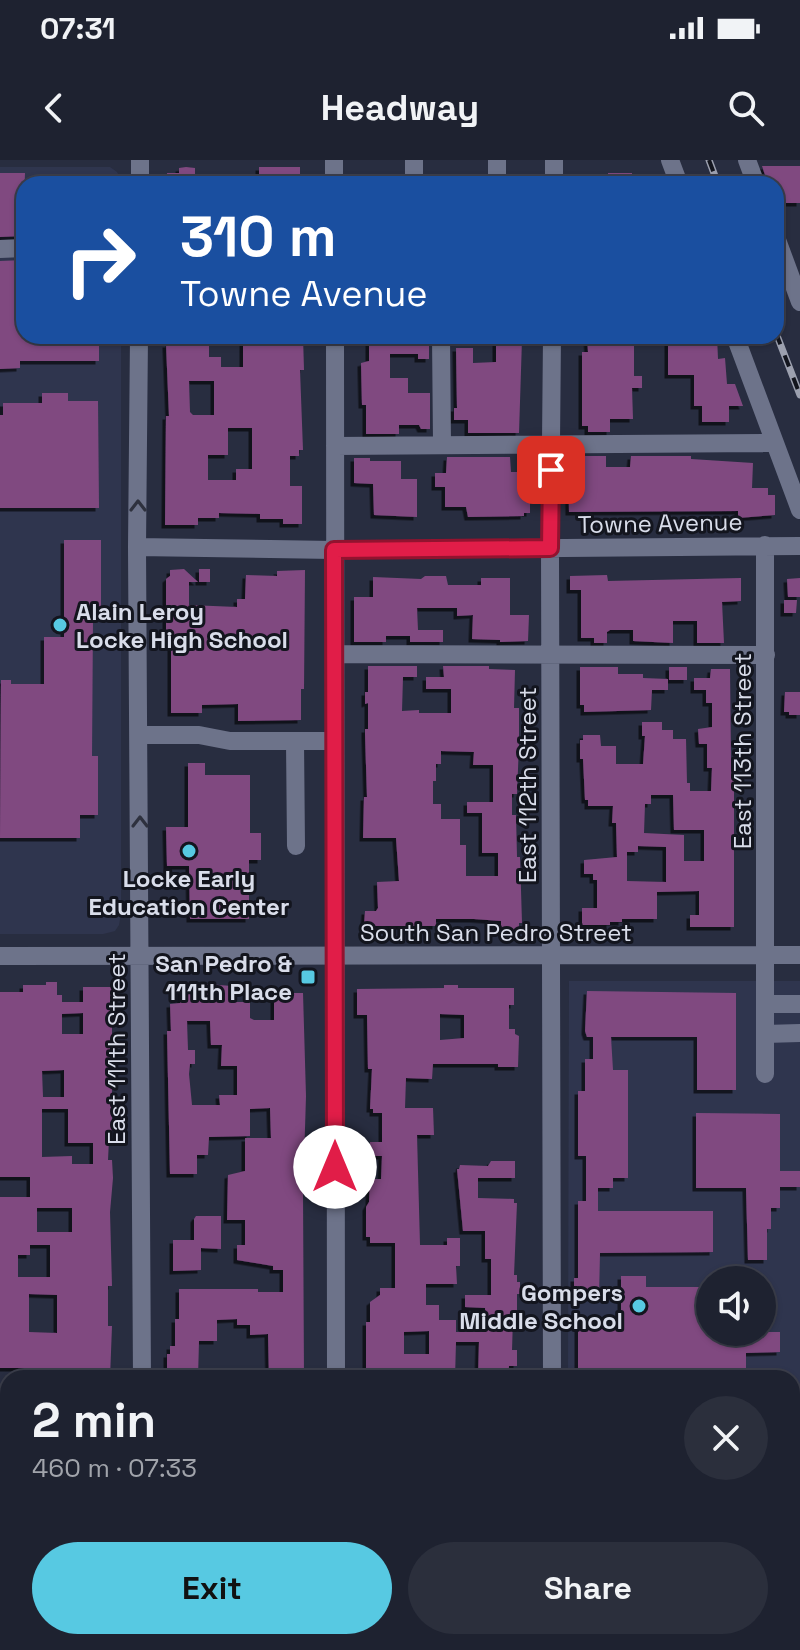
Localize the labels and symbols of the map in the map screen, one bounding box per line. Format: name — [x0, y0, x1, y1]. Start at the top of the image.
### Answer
pin — [517, 436, 585, 504]
one-way arrow — [129, 499, 147, 512]
street label: Towne Avenue — [577, 506, 743, 540]
place label: Alain Leroy Locke High School — [76, 596, 288, 655]
marker: Alain Leroy Locke High School — [51, 616, 69, 634]
street label: East 113th Street — [727, 653, 758, 849]
street label: East 112th Street — [512, 687, 543, 883]
one-way arrow — [131, 815, 149, 828]
marker: Locke Early Education Center — [180, 842, 198, 860]
place label: Locke Early Education Center — [89, 863, 289, 922]
street label: South San Pedro Street — [360, 917, 632, 948]
place label: San Pedro & 111th Place — [155, 948, 292, 1007]
street label: East 111th Street — [101, 953, 132, 1145]
marker: San Pedro & 111th Place — [299, 968, 317, 986]
position arrow — [293, 1125, 377, 1209]
place label: Gompers Middle School — [459, 1277, 623, 1336]
marker: Gompers Middle School — [630, 1297, 648, 1315]

